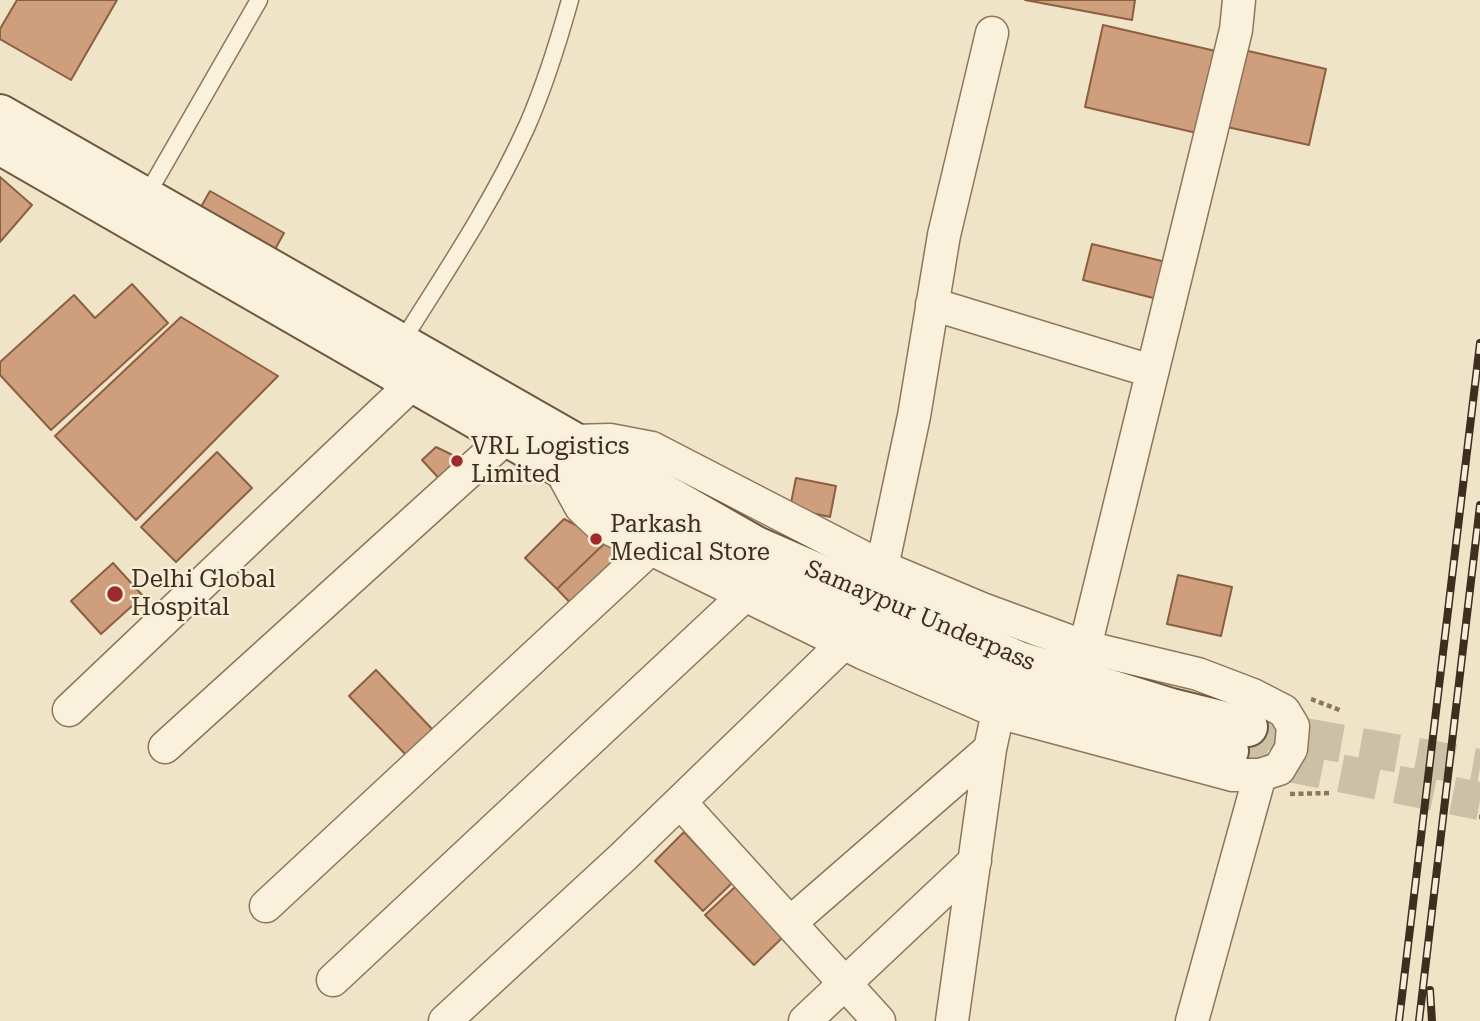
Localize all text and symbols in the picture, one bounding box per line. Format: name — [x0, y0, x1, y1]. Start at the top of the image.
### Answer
place label: VRL Logistics Limited — [471, 433, 629, 489]
marker: VRL Logistics Limited — [449, 453, 465, 469]
place label: Parkash Medical Store — [610, 511, 770, 567]
marker: Parkash Medical Store — [588, 531, 604, 547]
street label: Samaypur Underpass — [801, 554, 1039, 678]
place label: Delhi Global Hospital — [131, 566, 276, 622]
marker: Delhi Global Hospital — [105, 584, 125, 604]

